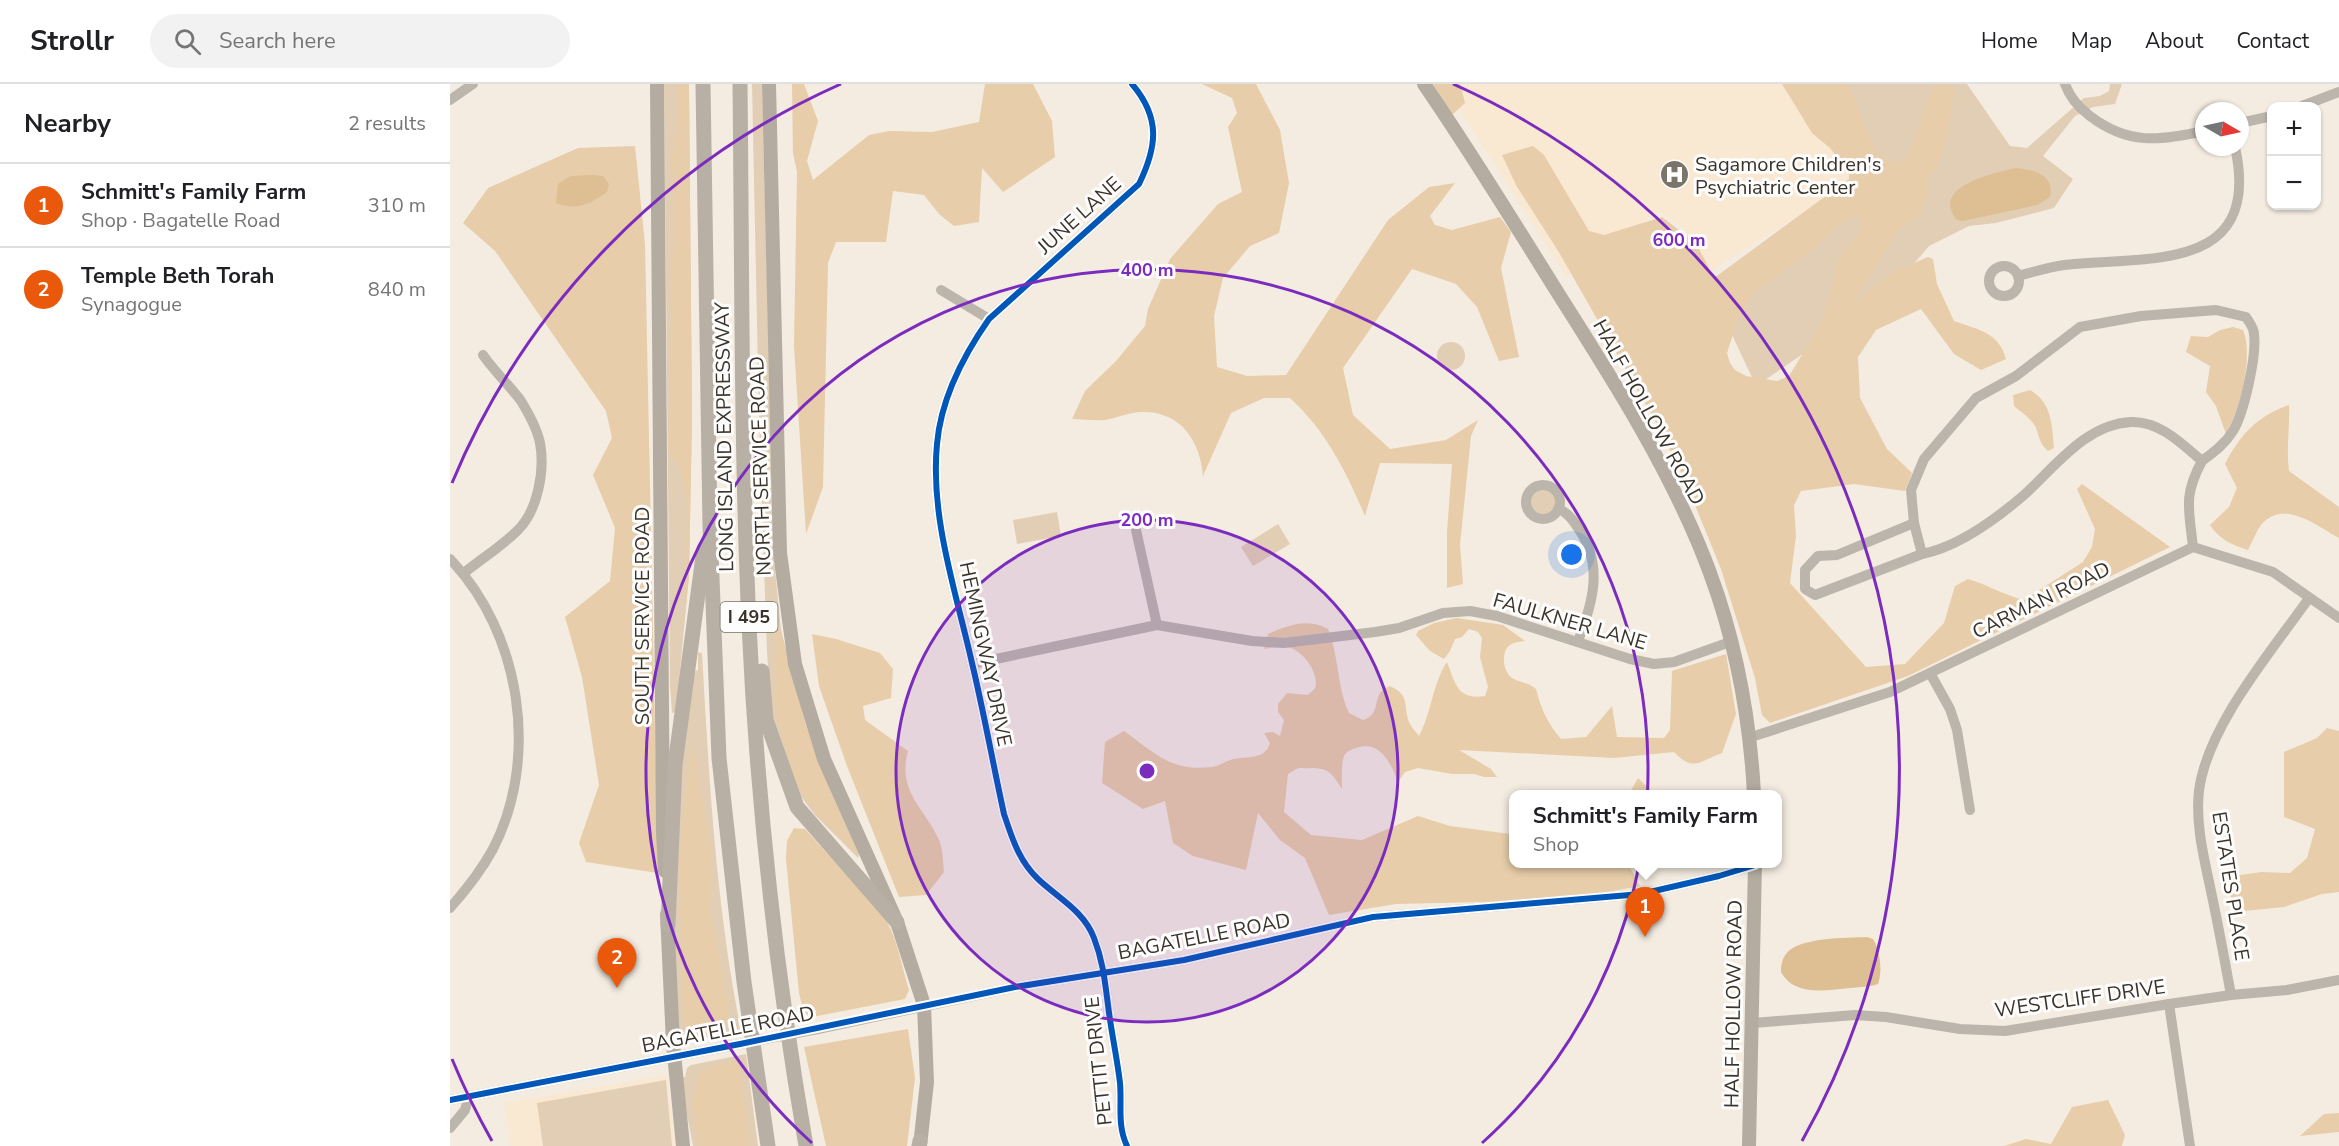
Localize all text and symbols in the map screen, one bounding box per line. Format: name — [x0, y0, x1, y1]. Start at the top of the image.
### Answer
search box — [150, 14, 570, 68]
text: Strollr — [30, 22, 114, 60]
icon: search — [171, 25, 204, 58]
text: Search here — [219, 26, 336, 56]
text: Home — [1981, 27, 2038, 55]
text: Map — [2071, 27, 2112, 55]
text: About — [2145, 27, 2203, 55]
text: Contact — [2236, 27, 2309, 55]
north arrow — [2195, 102, 2249, 156]
map controls — [2267, 102, 2321, 210]
button: + — [2267, 102, 2321, 156]
text: Nearby — [24, 106, 111, 141]
text: 2 results — [348, 110, 426, 137]
place label: Sagamore Children's Psychiatric Center — [1695, 151, 1881, 201]
button: − — [2267, 156, 2321, 210]
hospital icon: Sagamore Children's Psychiatric Center — [1658, 159, 1690, 191]
street label: JUNE LANE — [1031, 170, 1127, 261]
text: Schmitt's Family Farm — [81, 177, 306, 207]
text: 1 — [38, 192, 50, 219]
text: 310 m — [368, 192, 426, 219]
text: Shop · Bagatelle Road — [81, 207, 280, 234]
text: 600 m — [1652, 228, 1706, 252]
text: 400 m — [1120, 258, 1174, 282]
text: Temple Beth Torah — [81, 261, 274, 291]
text: 2 — [38, 276, 50, 303]
text: 840 m — [368, 276, 426, 303]
text: Synagogue — [81, 291, 182, 318]
street label: LONG ISLAND EXPRESSWAY — [709, 301, 740, 572]
street label: HALF HOLLOW ROAD — [1586, 315, 1711, 510]
street label: NORTH SERVICE ROAD — [743, 356, 778, 576]
street label: SOUTH SERVICE ROAD — [629, 507, 656, 725]
text: 200 m — [1120, 508, 1174, 532]
your location — [1557, 540, 1586, 569]
street label: CARMAN ROAD — [1968, 555, 2115, 646]
street label: HEMINGWAY DRIVE — [953, 559, 1018, 749]
street label: FAULKNER LANE — [1490, 587, 1650, 656]
road number: I 495 — [720, 602, 778, 632]
centre of rings — [1137, 761, 1157, 781]
popup — [1509, 790, 1782, 868]
text: Schmitt's Family Farm — [1533, 801, 1758, 831]
street label: ESTATES PLACE — [2205, 810, 2256, 963]
text: Shop — [1533, 831, 1579, 858]
pin: 1 — [1626, 888, 1664, 937]
street label: HALF HOLLOW ROAD — [1718, 900, 1749, 1108]
street label: BAGATELLE ROAD — [1115, 907, 1293, 966]
pin: 2 — [598, 938, 636, 988]
street label: WESTCLIFF DRIVE — [1993, 973, 2167, 1024]
street label: PETTIT DRIVE — [1078, 995, 1119, 1127]
street label: BAGATELLE ROAD — [639, 1000, 817, 1059]

